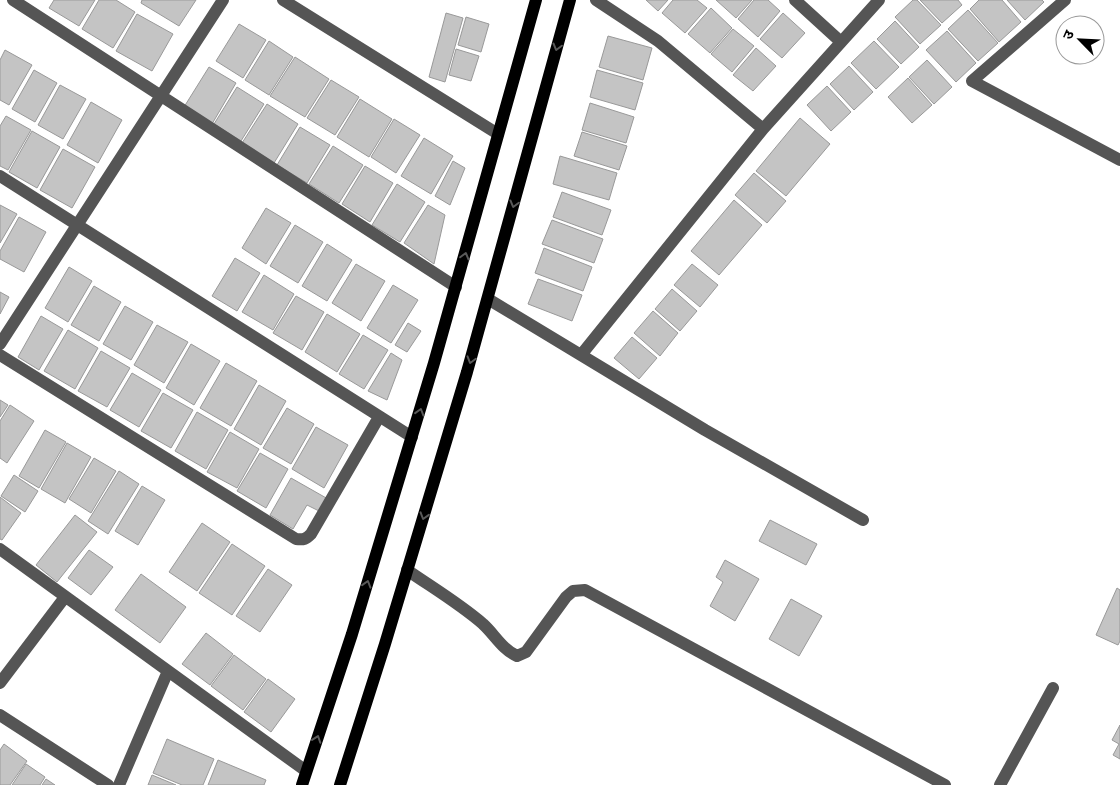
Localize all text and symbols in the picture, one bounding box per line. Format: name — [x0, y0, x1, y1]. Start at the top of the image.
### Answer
north arrow — [1055, 15, 1105, 65]
text: उ — [1059, 27, 1078, 42]
one-way arrow — [552, 42, 562, 51]
one-way arrow — [509, 199, 519, 207]
one-way arrow — [459, 252, 469, 260]
one-way arrow — [466, 356, 476, 364]
one-way arrow — [414, 408, 424, 417]
one-way arrow — [419, 511, 429, 520]
one-way arrow — [362, 581, 372, 589]
one-way arrow — [311, 735, 321, 743]

